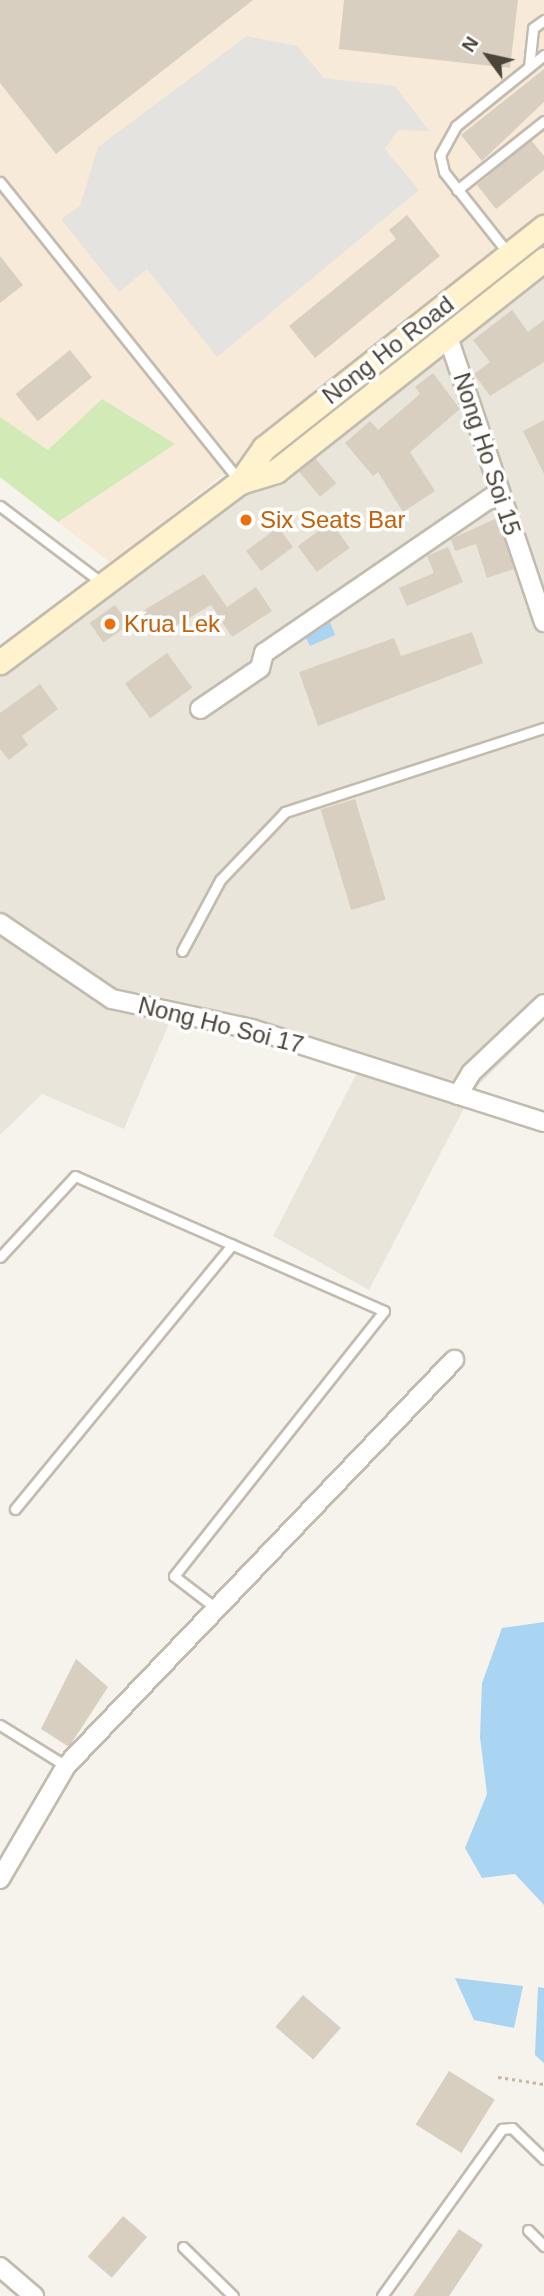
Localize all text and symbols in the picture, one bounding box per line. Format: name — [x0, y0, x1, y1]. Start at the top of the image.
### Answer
north arrow — [453, 21, 523, 91]
text: N — [457, 33, 483, 56]
street label: Nong Ho Road — [317, 290, 459, 410]
street label: Nong Ho Soi 15 — [447, 369, 527, 539]
place label: Six Seats Bar — [260, 506, 405, 534]
marker: Six Seats Bar — [238, 512, 254, 528]
place label: Krua Lek — [124, 610, 220, 638]
marker: Krua Lek — [102, 616, 118, 632]
street label: Nong Ho Soi 17 — [135, 991, 307, 1059]

